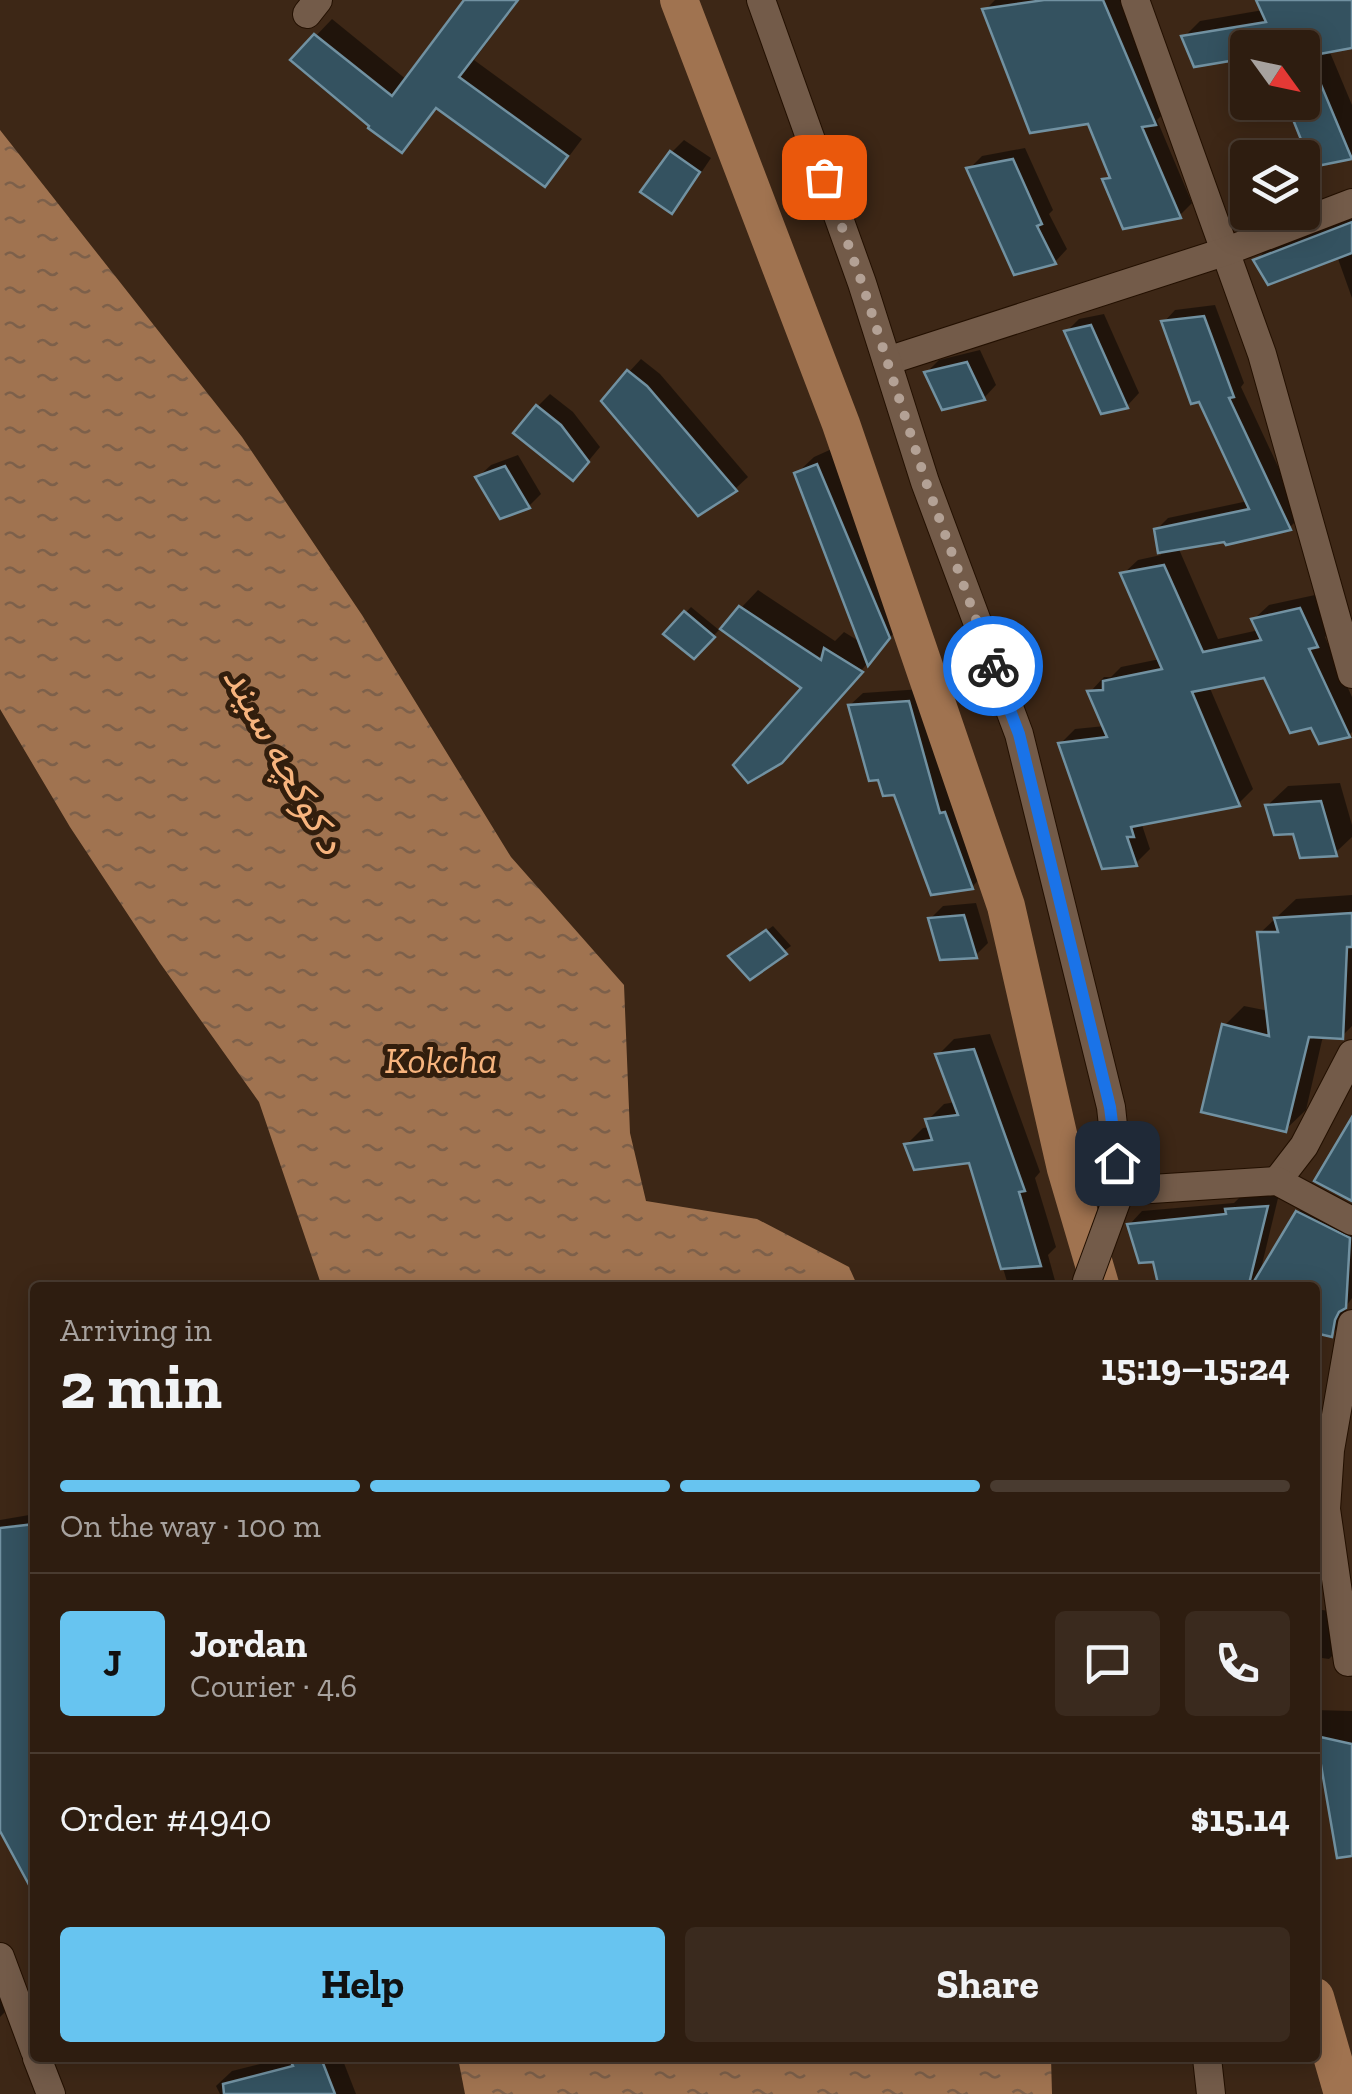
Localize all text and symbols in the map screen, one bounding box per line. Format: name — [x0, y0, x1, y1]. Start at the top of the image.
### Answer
north arrow — [1230, 30, 1320, 120]
map controls — [1230, 30, 1320, 230]
pin — [782, 135, 867, 220]
button: layers — [1230, 140, 1320, 230]
icon: bag — [797, 150, 852, 205]
courier — [943, 616, 1043, 716]
icon: bike — [966, 639, 1021, 694]
water label: د کوکچه سیند — [211, 658, 355, 864]
water label: Kokcha — [385, 1037, 497, 1083]
pin — [1075, 1121, 1160, 1206]
icon: home — [1090, 1136, 1145, 1191]
text: Arriving in — [60, 1311, 212, 1349]
text: 15:19–15:24 — [1101, 1344, 1290, 1390]
text: 2 min — [60, 1347, 222, 1425]
text: On the way · 100 m — [60, 1507, 321, 1545]
button: chat — [1055, 1611, 1160, 1716]
button: phone — [1185, 1611, 1290, 1716]
text: Jordan — [190, 1621, 307, 1667]
text: J — [103, 1640, 122, 1686]
text: Courier · 4.6 — [190, 1667, 357, 1705]
text: Order #4940 — [60, 1795, 272, 1841]
text: $15.14 — [1190, 1795, 1290, 1841]
button: Help — [60, 1927, 665, 2042]
button: Share — [685, 1927, 1290, 2042]

